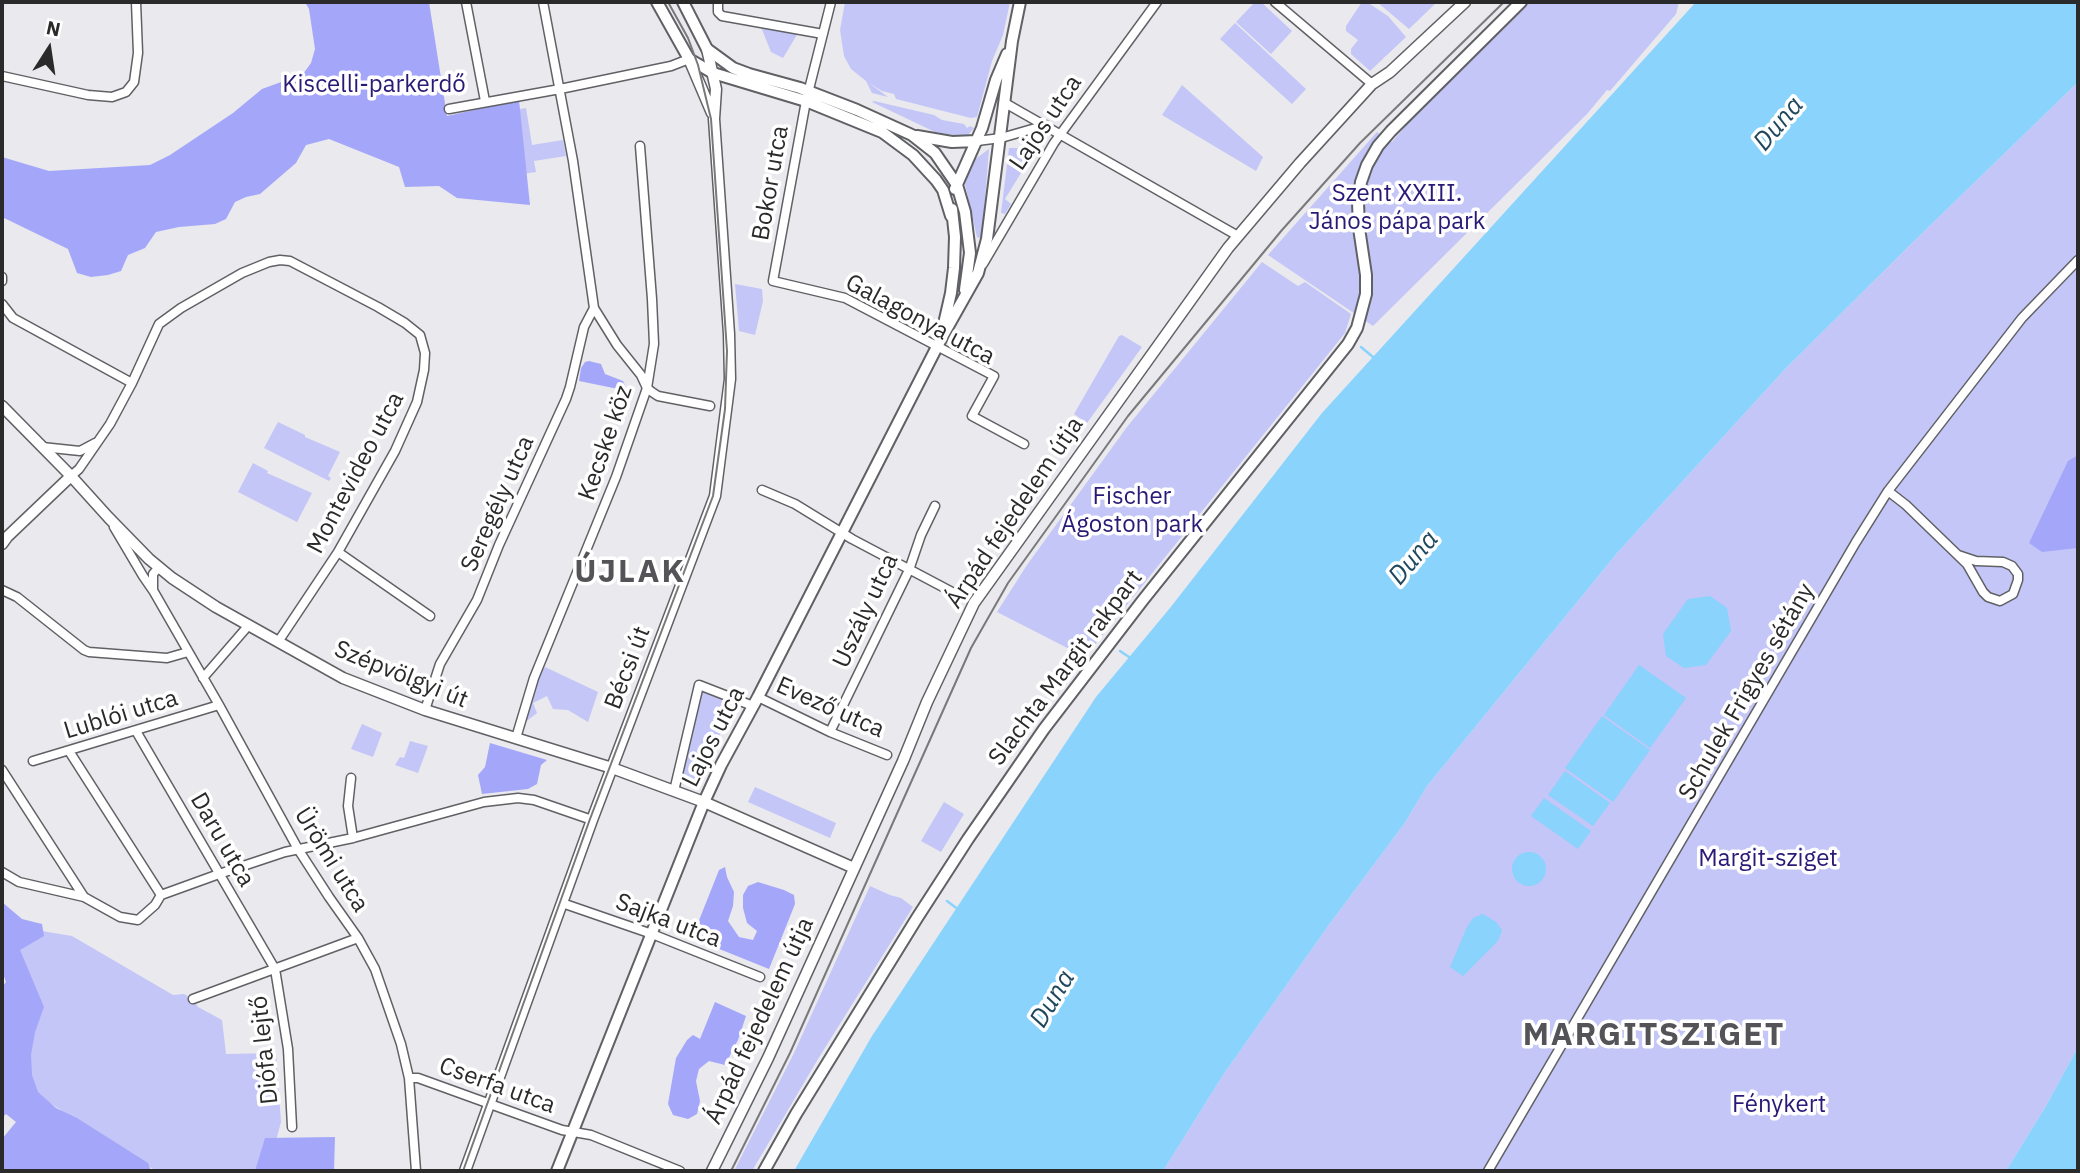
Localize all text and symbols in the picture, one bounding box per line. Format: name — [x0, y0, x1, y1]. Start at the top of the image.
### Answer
north arrow — [14, 14, 84, 84]
text: N — [44, 15, 63, 42]
street label: Lajos utca — [1004, 70, 1088, 176]
park label: Kiscelli-parkerdő — [282, 71, 466, 99]
water label: Duna — [1747, 90, 1811, 158]
street label: Bokor utca — [747, 123, 795, 243]
park label: Szent XXIII. János pápa park — [1309, 180, 1485, 236]
street label: Galagonya utca — [840, 269, 1000, 371]
street label: Kecske köz — [573, 382, 639, 504]
street label: Montevideo utca — [301, 387, 411, 559]
street label: Árpád fejedelem útja — [940, 412, 1090, 614]
street label: Seregély utca — [455, 432, 541, 576]
park label: Fischer Ágoston park — [1061, 483, 1203, 539]
water label: Duna — [1382, 524, 1446, 592]
street label: Uszály utca — [827, 549, 905, 673]
district label: ÚJLAK — [575, 554, 685, 592]
street label: Slachta Margit rakpart — [983, 565, 1149, 771]
street label: Schulek Frigyes sétány — [1673, 578, 1821, 806]
street label: Bécsi út — [599, 623, 657, 713]
street label: Szépvölgyi út — [330, 635, 472, 715]
street label: Evező utca — [771, 671, 889, 745]
street label: Lajos utca — [677, 682, 751, 792]
street label: Lublói utca — [60, 684, 182, 746]
street label: Daru utca — [184, 788, 260, 892]
street label: Ürömi utca — [288, 802, 374, 918]
park label: Margit-sziget — [1698, 845, 1838, 873]
street label: Sajka utca — [611, 888, 725, 954]
street label: Árpád fejedelem útja — [699, 913, 821, 1129]
water label: Duna — [1024, 965, 1082, 1033]
street label: Diófa lejtő — [245, 994, 285, 1106]
district label: MARGITSZIGET — [1524, 1017, 1784, 1055]
street label: Cserfa utca — [435, 1052, 559, 1120]
park label: Fénykert — [1732, 1091, 1826, 1119]

